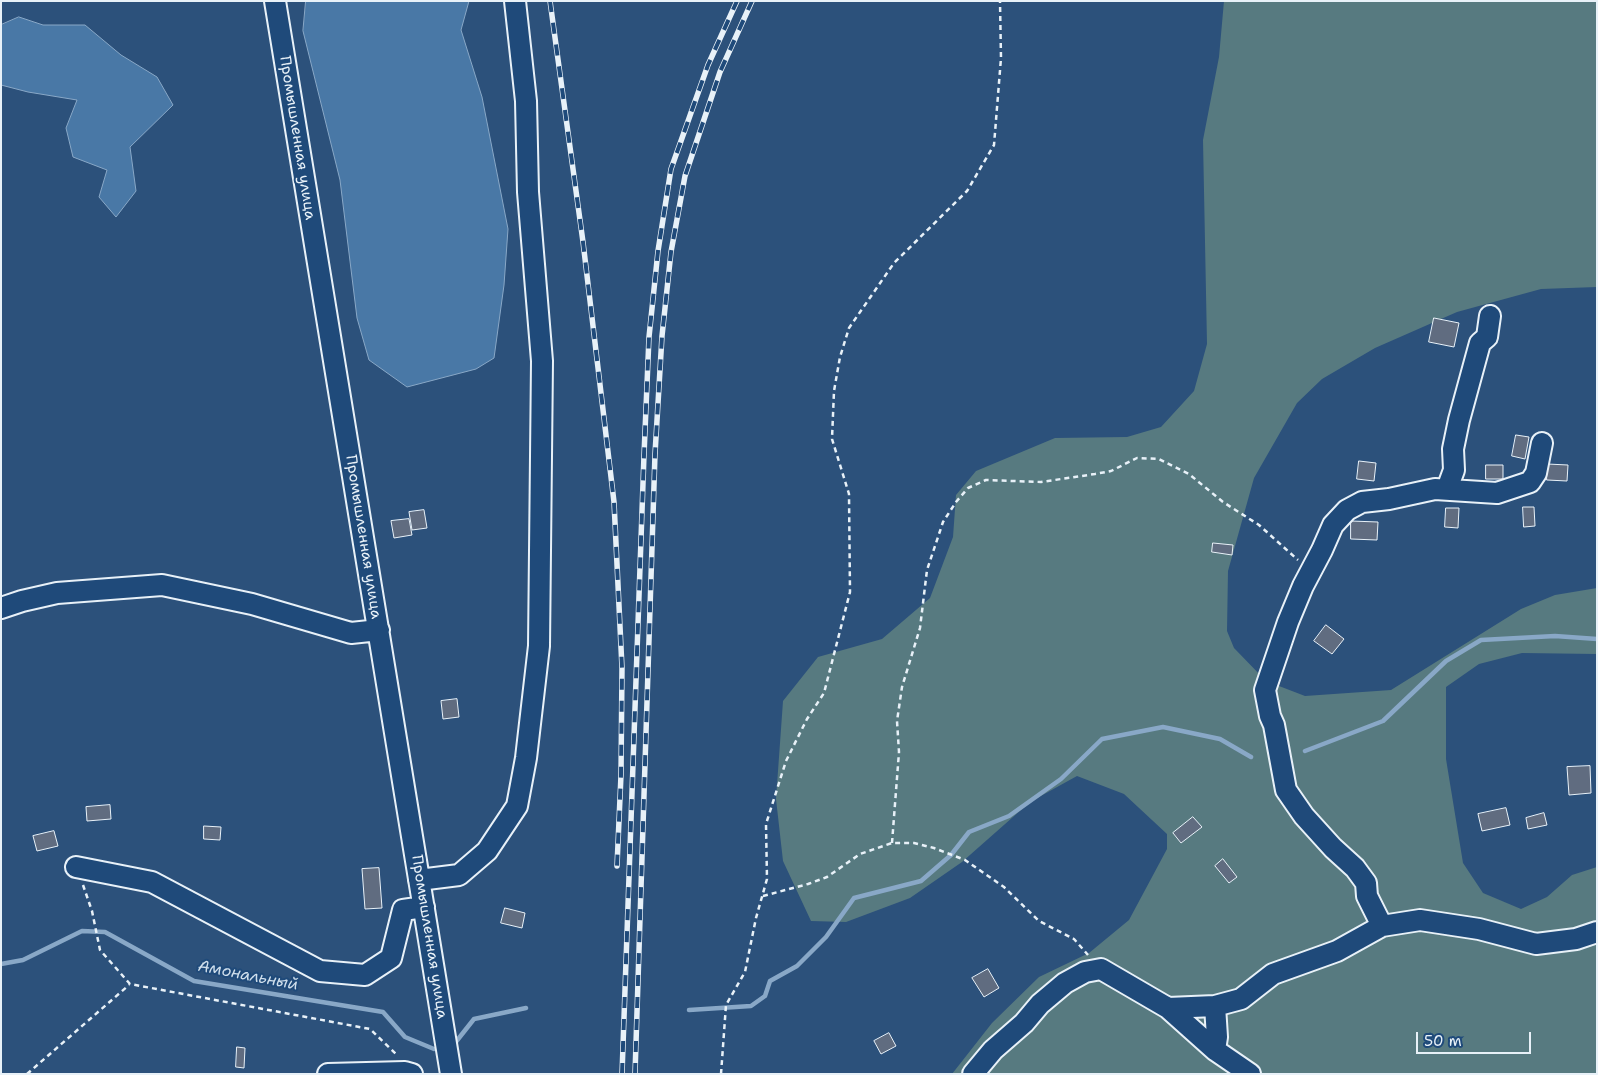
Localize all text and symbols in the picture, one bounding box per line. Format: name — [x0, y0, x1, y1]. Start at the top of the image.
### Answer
street label: Промышленная улица — [275, 55, 319, 221]
street label: Промышленная улица — [341, 454, 385, 620]
street label: Промышленная улица — [407, 854, 451, 1020]
water label: Амональный — [196, 957, 300, 995]
scale bar — [1418, 1022, 1533, 1054]
text: 50 m — [1424, 1031, 1462, 1051]

